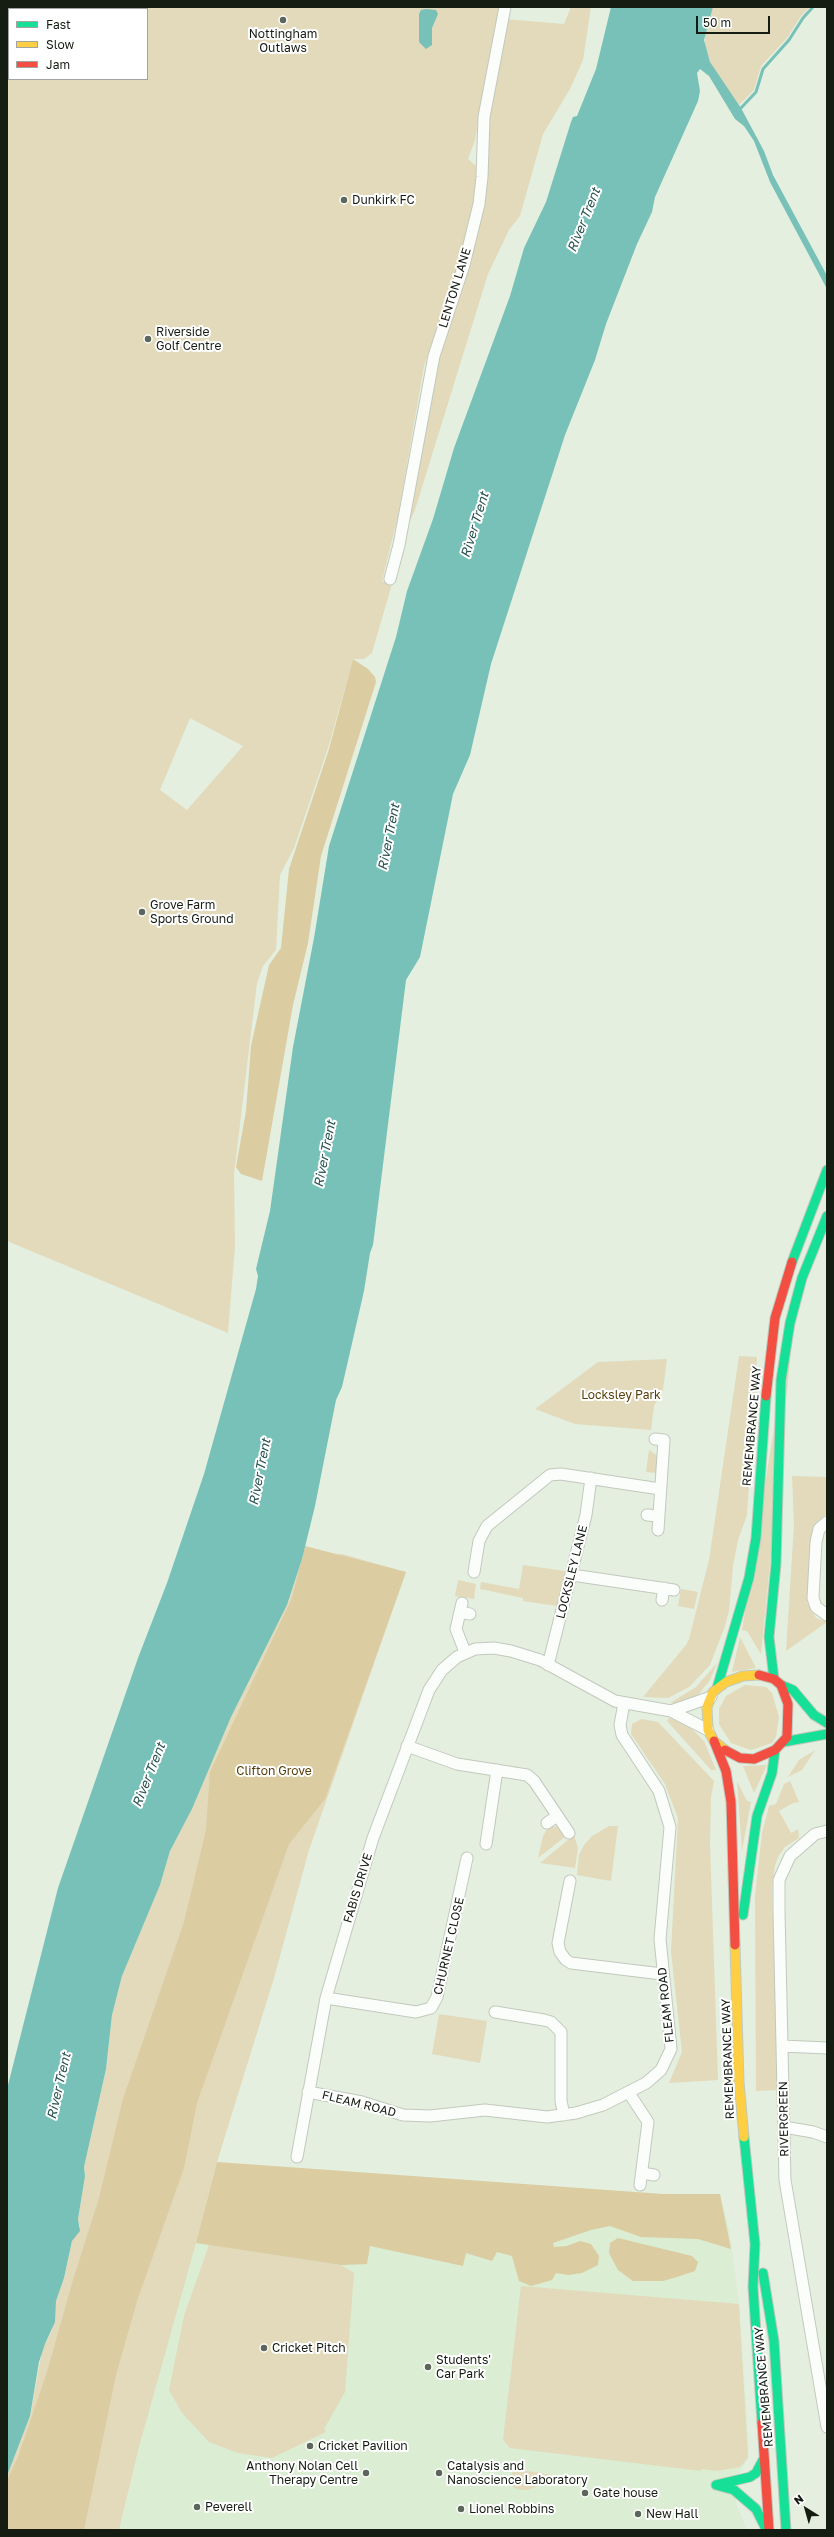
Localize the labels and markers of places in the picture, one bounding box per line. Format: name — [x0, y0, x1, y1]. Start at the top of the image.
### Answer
marker: Nottingham Outlaws — [278, 15, 288, 25]
place label: Nottingham Outlaws — [249, 27, 317, 55]
place label: Dunkirk FC — [352, 193, 415, 207]
marker: Dunkirk FC — [339, 195, 349, 205]
place label: Riverside Golf Centre — [156, 325, 221, 353]
marker: Riverside Golf Centre — [143, 334, 153, 344]
place label: Grove Farm Sports Ground — [150, 898, 234, 926]
marker: Grove Farm Sports Ground — [137, 907, 147, 917]
place label: Cricket Pitch — [272, 2341, 346, 2355]
marker: Cricket Pitch — [259, 2343, 269, 2353]
place label: Students' Car Park — [436, 2353, 491, 2381]
marker: Students' Car Park — [423, 2362, 433, 2372]
place label: Cricket Pavilion — [318, 2439, 408, 2453]
marker: Cricket Pavilion — [305, 2441, 315, 2451]
place label: Anthony Nolan Cell Therapy Centre — [246, 2459, 358, 2487]
place label: Catalysis and Nanoscience Laboratory — [447, 2459, 588, 2487]
marker: Anthony Nolan Cell Therapy Centre — [361, 2468, 371, 2478]
marker: Catalysis and Nanoscience Laboratory — [434, 2468, 444, 2478]
place label: Gate house — [593, 2486, 658, 2500]
marker: Gate house — [580, 2488, 590, 2498]
place label: Peverell — [205, 2500, 252, 2514]
marker: Peverell — [192, 2502, 202, 2512]
place label: Lionel Robbins — [469, 2502, 554, 2516]
marker: Lionel Robbins — [456, 2504, 466, 2514]
place label: New Hall — [646, 2507, 698, 2521]
marker: New Hall — [633, 2509, 643, 2519]

